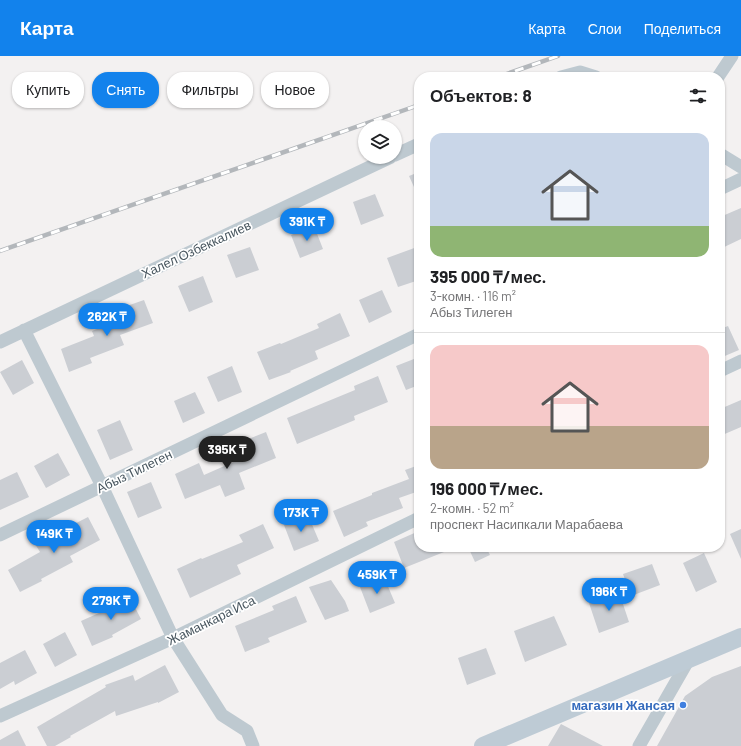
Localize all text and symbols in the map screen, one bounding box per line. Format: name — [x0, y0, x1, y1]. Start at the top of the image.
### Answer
text: Карта — [20, 16, 74, 39]
text: Карта — [528, 20, 566, 37]
text: Слои — [588, 20, 622, 37]
text: Поделиться — [644, 20, 721, 37]
chip: Купить — [12, 72, 84, 108]
chip: Снять — [92, 72, 159, 108]
chip: Фильтры — [167, 72, 253, 108]
chip: Новое — [261, 72, 329, 108]
text: Объектов: 8 — [430, 85, 532, 105]
icon: filters — [687, 85, 709, 107]
map controls — [358, 120, 402, 164]
button: layers — [358, 120, 402, 164]
icon: home — [534, 159, 606, 231]
pin: 391K ₸ — [274, 208, 340, 242]
text: 391K ₸ — [289, 213, 325, 229]
street label: Халел Озбеккалиев — [139, 217, 253, 281]
text: 395 000 ₸/мес. — [430, 266, 546, 286]
text: 3-комн. · 116 m² — [430, 288, 516, 304]
pin: 262K ₸ — [74, 303, 140, 337]
text: Абыз Тилеген — [430, 304, 512, 320]
text: 262K ₸ — [87, 308, 127, 324]
icon: home — [534, 371, 606, 443]
pin: 395K ₸ — [194, 436, 260, 470]
text: 395K ₸ — [208, 441, 246, 457]
street label: Абыз Тилеген — [93, 446, 175, 496]
text: 196 000 ₸/мес. — [430, 478, 543, 498]
pin: 173K ₸ — [268, 499, 334, 533]
text: 2-комн. · 52 m² — [430, 500, 514, 516]
text: 173K ₸ — [283, 504, 319, 520]
text: проспект Насипкали Марабаева — [430, 516, 623, 532]
pin: 149K ₸ — [21, 520, 87, 554]
text: 149K ₸ — [35, 525, 73, 541]
pin: 459K ₸ — [344, 561, 410, 595]
text: 459K ₸ — [357, 566, 397, 582]
pin: 196K ₸ — [576, 578, 642, 612]
text: 196K ₸ — [591, 583, 627, 599]
pin: 279K ₸ — [78, 587, 144, 621]
street label: Жаманкара Иса — [164, 591, 258, 648]
text: 279K ₸ — [92, 592, 130, 608]
place label: магазин Жансая — [571, 697, 675, 713]
marker: магазин Жансая — [678, 700, 688, 710]

